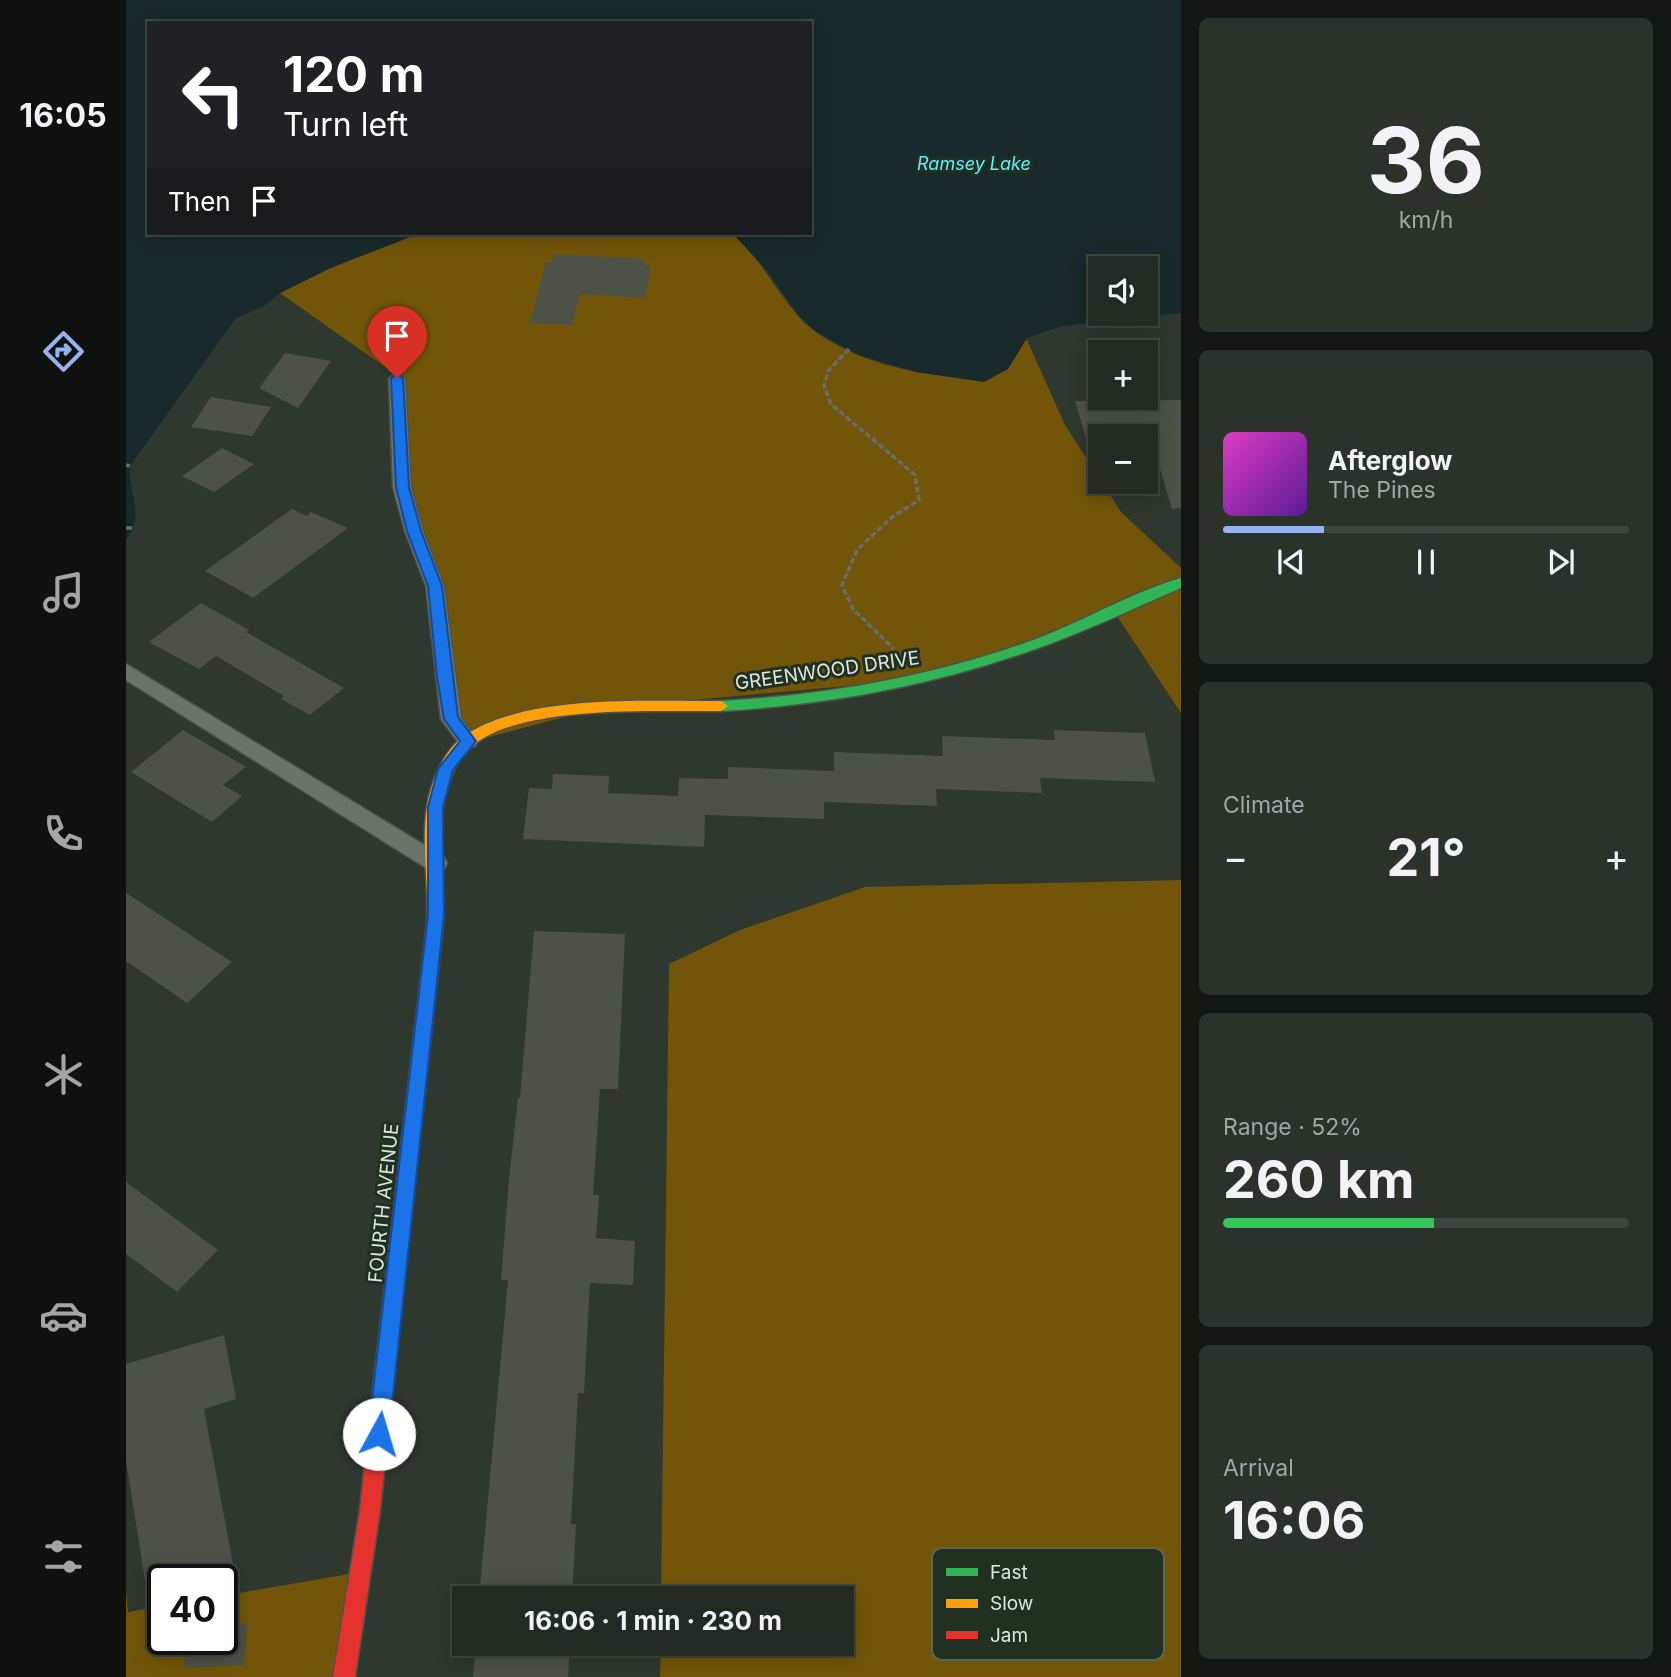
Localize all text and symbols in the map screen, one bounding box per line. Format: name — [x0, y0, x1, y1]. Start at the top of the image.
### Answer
text: 120 m — [283, 45, 424, 104]
icon: left — [168, 49, 259, 140]
text: 16:05 — [19, 96, 107, 135]
text: Turn left — [283, 105, 408, 144]
text: 36 — [1367, 105, 1485, 215]
water label: Ramsey Lake — [917, 153, 1031, 174]
icon: arrive — [245, 182, 283, 220]
text: Then — [168, 186, 231, 217]
text: km/h — [1399, 206, 1453, 234]
map controls — [1088, 256, 1158, 494]
button: sound — [1088, 256, 1158, 326]
pin — [367, 306, 427, 378]
icon: arrive — [378, 317, 416, 355]
icon: directions — [39, 327, 88, 376]
button: + — [1088, 340, 1158, 410]
button: − — [1088, 424, 1158, 494]
text: Afterglow — [1328, 445, 1452, 476]
text: The Pines — [1328, 476, 1436, 504]
icon: previous — [1272, 543, 1310, 581]
icon: pause — [1407, 543, 1445, 581]
icon: next — [1542, 543, 1580, 581]
icon: music — [39, 568, 88, 617]
street label: GREENWOOD DRIVE — [733, 646, 921, 695]
text: Climate — [1223, 791, 1305, 819]
icon: phone — [39, 809, 88, 858]
text: 21° — [1386, 826, 1466, 889]
text: − — [1223, 834, 1248, 880]
text: + — [1604, 834, 1629, 880]
icon: climate — [39, 1050, 88, 1099]
text: Range · 52% — [1223, 1113, 1362, 1141]
street label: FOURTH AVENUE — [364, 1122, 403, 1284]
text: 260 km — [1223, 1148, 1415, 1211]
icon: car — [39, 1291, 88, 1340]
position arrow — [342, 1397, 416, 1471]
text: Arrival — [1223, 1454, 1294, 1482]
text: 16:06 — [1223, 1489, 1365, 1552]
icon: filters — [39, 1532, 88, 1581]
legend — [932, 1548, 1164, 1660]
text: Fast — [990, 1561, 1028, 1584]
speed limit sign: 40 — [147, 1564, 238, 1655]
text: Slow — [990, 1592, 1033, 1615]
text: 16:06 · 1 min · 230 m — [524, 1605, 782, 1636]
text: Jam — [990, 1624, 1028, 1647]

